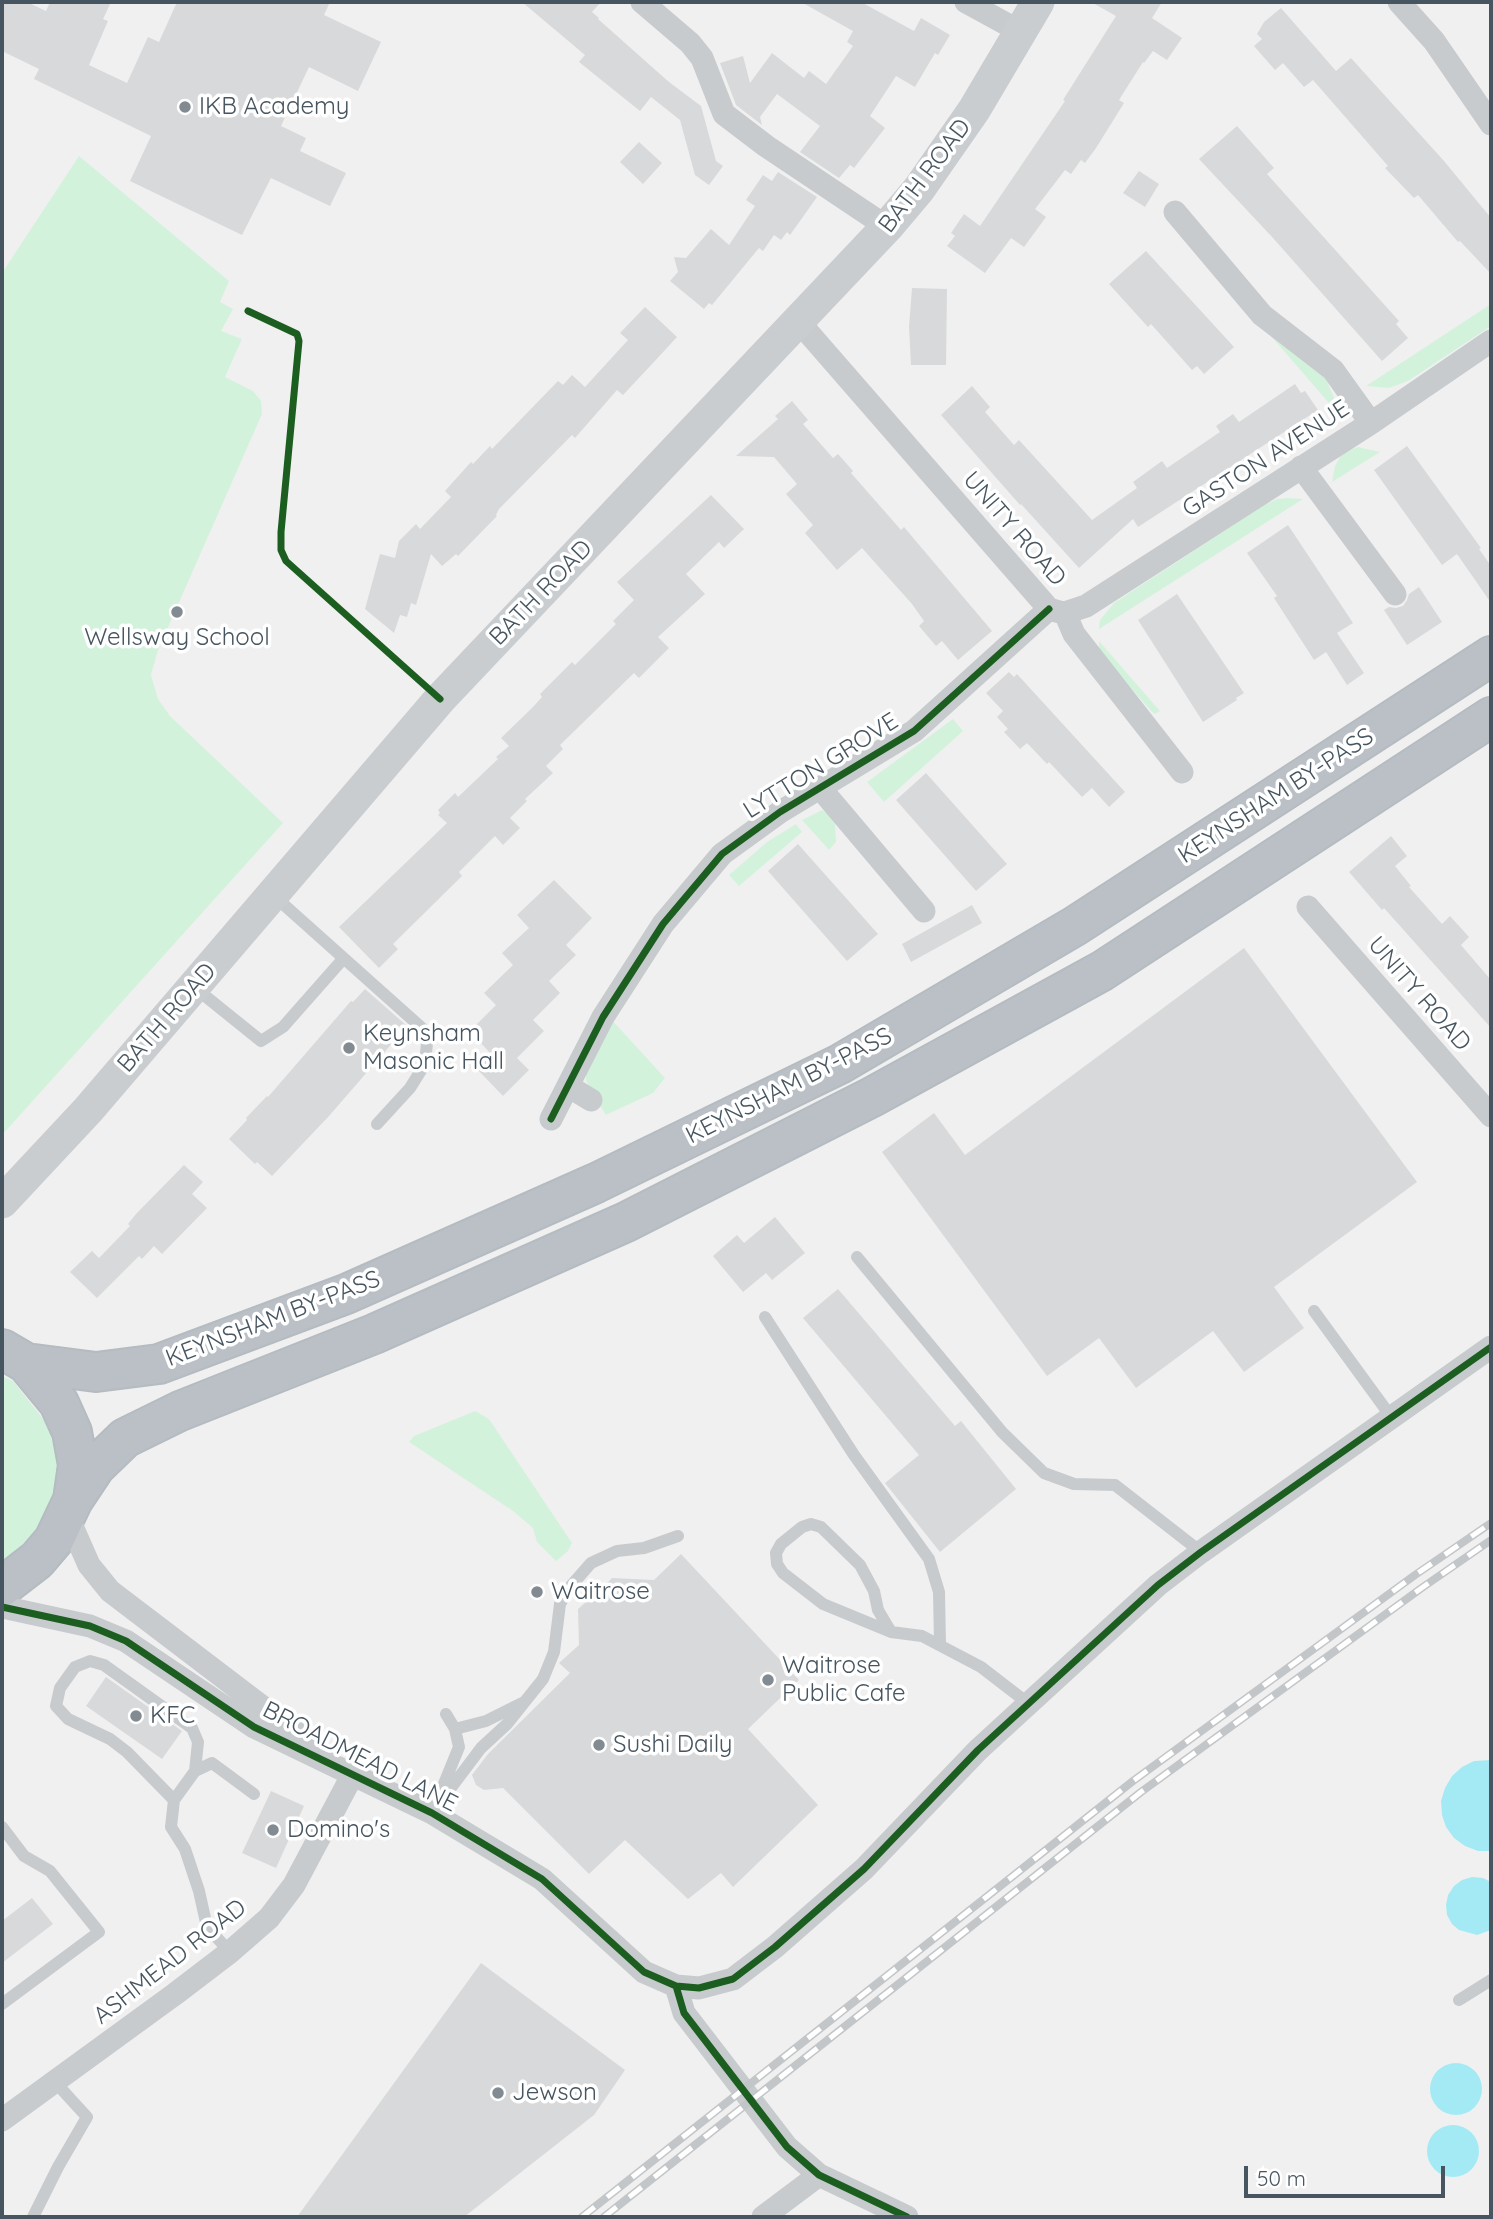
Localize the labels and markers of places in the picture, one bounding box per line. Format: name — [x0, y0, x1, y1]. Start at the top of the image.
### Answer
place label: IKB Academy — [199, 93, 349, 121]
marker: IKB Academy — [177, 99, 193, 115]
marker: Wellsway School — [169, 604, 185, 620]
place label: Wellsway School — [84, 624, 270, 652]
place label: Keynsham Masonic Hall — [363, 1020, 504, 1076]
marker: Keynsham Masonic Hall — [341, 1040, 357, 1056]
place label: Waitrose — [551, 1578, 650, 1606]
marker: Waitrose — [529, 1584, 545, 1600]
place label: Waitrose Public Cafe — [782, 1652, 906, 1708]
marker: Waitrose Public Cafe — [760, 1672, 776, 1688]
place label: KFC — [150, 1702, 195, 1730]
marker: KFC — [128, 1708, 144, 1724]
place label: Sushi Daily — [613, 1731, 732, 1759]
marker: Sushi Daily — [591, 1737, 607, 1753]
place label: Domino's — [287, 1816, 390, 1844]
marker: Domino's — [265, 1822, 281, 1838]
place label: Jewson — [512, 2079, 597, 2107]
marker: Jewson — [490, 2085, 506, 2101]

